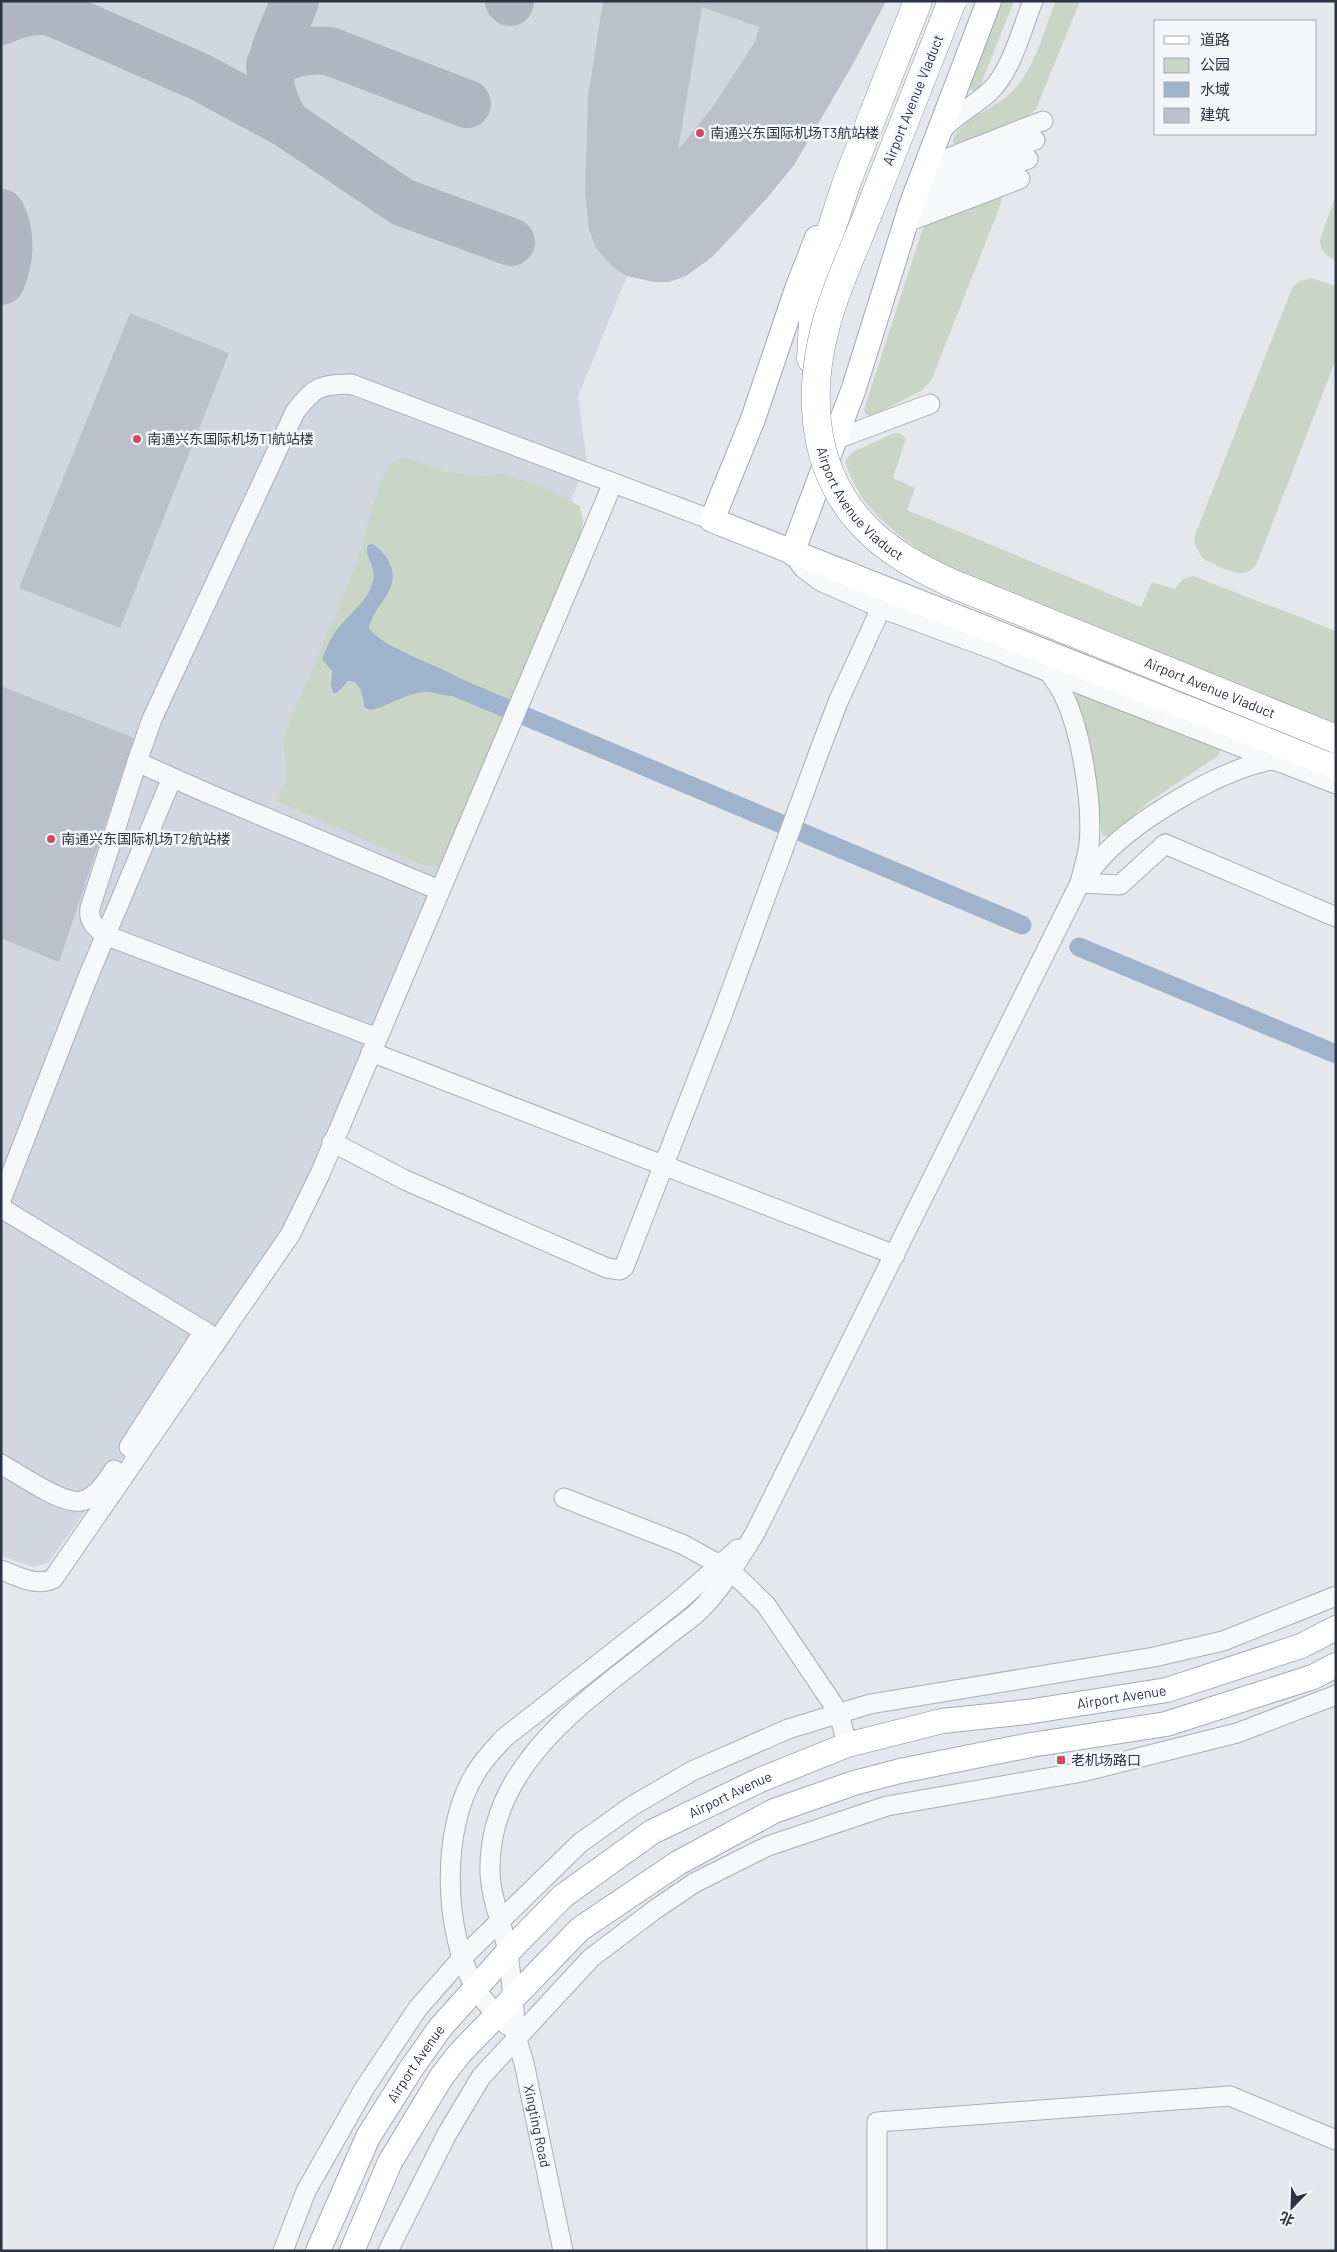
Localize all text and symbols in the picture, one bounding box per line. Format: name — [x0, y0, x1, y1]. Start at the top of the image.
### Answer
legend — [1154, 20, 1317, 135]
text: 道路 — [1200, 30, 1230, 48]
street label: Airport Avenue Viaduct — [879, 32, 947, 168]
text: 公园 — [1200, 55, 1230, 73]
text: 水域 — [1200, 80, 1230, 98]
text: 建筑 — [1200, 105, 1230, 123]
place label: 南通兴东国际机场T3航站楼 — [710, 124, 879, 141]
marker: 南通兴东国际机场T3航站楼 — [694, 127, 706, 139]
place label: 南通兴东国际机场T1航站楼 — [147, 430, 314, 447]
marker: 南通兴东国际机场T1航站楼 — [131, 433, 143, 445]
street label: Airport Avenue Viaduct — [814, 445, 907, 563]
street label: Airport Avenue Viaduct — [1142, 653, 1278, 722]
place label: 南通兴东国际机场T2航站楼 — [61, 830, 230, 847]
marker: 南通兴东国际机场T2航站楼 — [45, 833, 57, 845]
street label: Airport Avenue — [1076, 1681, 1167, 1712]
place label: 老机场路口 — [1071, 1751, 1141, 1768]
marker: 老机场路口 — [1055, 1754, 1067, 1766]
street label: Airport Avenue — [686, 1767, 774, 1821]
street label: Airport Avenue — [383, 2021, 448, 2105]
street label: Xingting Road — [521, 2083, 554, 2169]
north arrow — [1267, 2182, 1317, 2232]
text: 北 — [1277, 2209, 1296, 2230]

